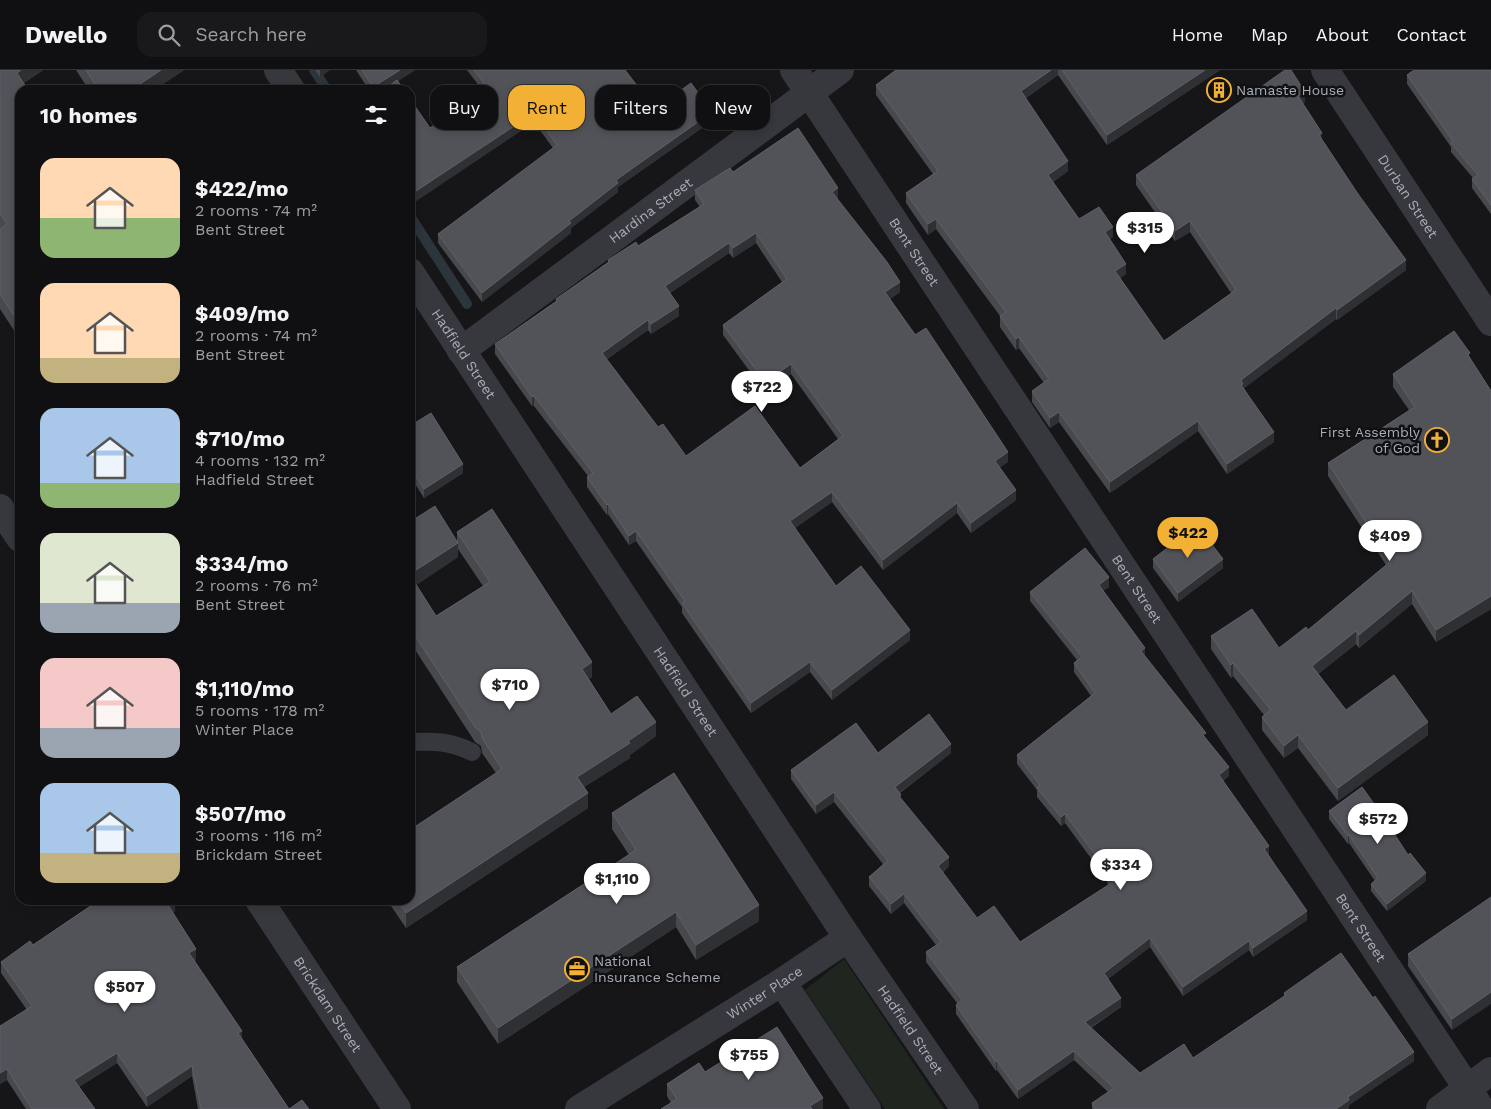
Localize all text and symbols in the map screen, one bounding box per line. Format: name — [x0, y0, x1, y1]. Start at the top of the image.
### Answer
search box — [137, 12, 487, 57]
text: Dwello — [25, 21, 107, 49]
icon: search — [155, 21, 183, 49]
text: Search here — [195, 23, 307, 46]
text: Home — [1172, 24, 1223, 45]
text: Map — [1251, 24, 1288, 45]
text: About — [1316, 24, 1368, 45]
text: Contact — [1396, 24, 1466, 45]
building icon: Namaste House — [1206, 77, 1232, 103]
place label: Namaste House — [1236, 82, 1344, 98]
chip: Buy — [430, 85, 498, 130]
chip: Rent — [508, 85, 585, 130]
chip: Filters — [595, 85, 686, 130]
chip: New — [696, 85, 770, 130]
icon: filters — [362, 101, 390, 129]
text: 10 homes — [40, 103, 137, 128]
street label: Durban Street — [1375, 151, 1441, 241]
street label: Hardina Street — [606, 174, 695, 246]
text: $422/mo — [195, 176, 288, 201]
icon: home — [80, 178, 140, 238]
text: 2 rooms · 74 m² — [195, 201, 317, 220]
pin: $315 — [1115, 212, 1175, 254]
street label: Bent Street — [886, 215, 943, 289]
text: $315 — [1127, 218, 1163, 237]
text: Bent Street — [195, 220, 285, 239]
text: $409/mo — [195, 301, 289, 326]
icon: home — [80, 303, 140, 363]
street label: Hadfield Street — [429, 306, 499, 402]
text: 2 rooms · 74 m² — [195, 326, 317, 345]
text: Bent Street — [195, 345, 285, 364]
pin: $722 — [732, 370, 792, 413]
text: $722 — [742, 377, 782, 396]
place label: First Assembly of God — [1320, 424, 1421, 456]
text: $710/mo — [195, 426, 285, 451]
church icon: First Assembly of God — [1424, 427, 1450, 453]
icon: home — [80, 428, 140, 488]
text: 4 rooms · 132 m² — [195, 451, 325, 470]
text: Hadfield Street — [195, 470, 314, 489]
pin: $422 — [1158, 516, 1218, 559]
pin: $409 — [1360, 520, 1420, 562]
text: $422 — [1168, 523, 1208, 542]
text: $409 — [1370, 526, 1410, 545]
text: $334/mo — [195, 551, 288, 576]
street label: Bent Street — [1109, 552, 1165, 626]
icon: home — [80, 553, 140, 613]
text: 2 rooms · 76 m² — [195, 576, 318, 595]
text: Bent Street — [195, 595, 285, 614]
street label: Hadfield Street — [651, 643, 721, 739]
pin: $710 — [480, 668, 540, 711]
text: $710 — [491, 675, 529, 694]
text: $1,110/mo — [195, 676, 294, 701]
icon: home — [80, 678, 140, 738]
text: 5 rooms · 178 m² — [195, 701, 324, 720]
text: Winter Place — [195, 720, 294, 739]
text: $507/mo — [195, 801, 286, 826]
pin: $572 — [1348, 802, 1408, 845]
icon: home — [80, 803, 140, 863]
text: $572 — [1359, 809, 1397, 828]
text: 3 rooms · 116 m² — [195, 826, 322, 845]
text: Brickdam Street — [195, 845, 322, 864]
pin: $334 — [1091, 848, 1151, 891]
text: $334 — [1101, 855, 1141, 874]
pin: $1,110 — [576, 862, 658, 905]
text: $1,110 — [595, 869, 639, 888]
street label: Bent Street — [1333, 890, 1389, 965]
place label: National Insurance Scheme — [594, 953, 721, 985]
street label: Brickdam Street — [291, 954, 365, 1055]
office icon: National Insurance Scheme — [564, 956, 590, 982]
street label: Winter Place — [724, 963, 805, 1023]
pin: $507 — [95, 970, 155, 1013]
text: $507 — [105, 977, 145, 996]
street label: Hadfield Street — [875, 982, 947, 1077]
pin: $755 — [719, 1038, 779, 1081]
text: $755 — [730, 1045, 768, 1064]

